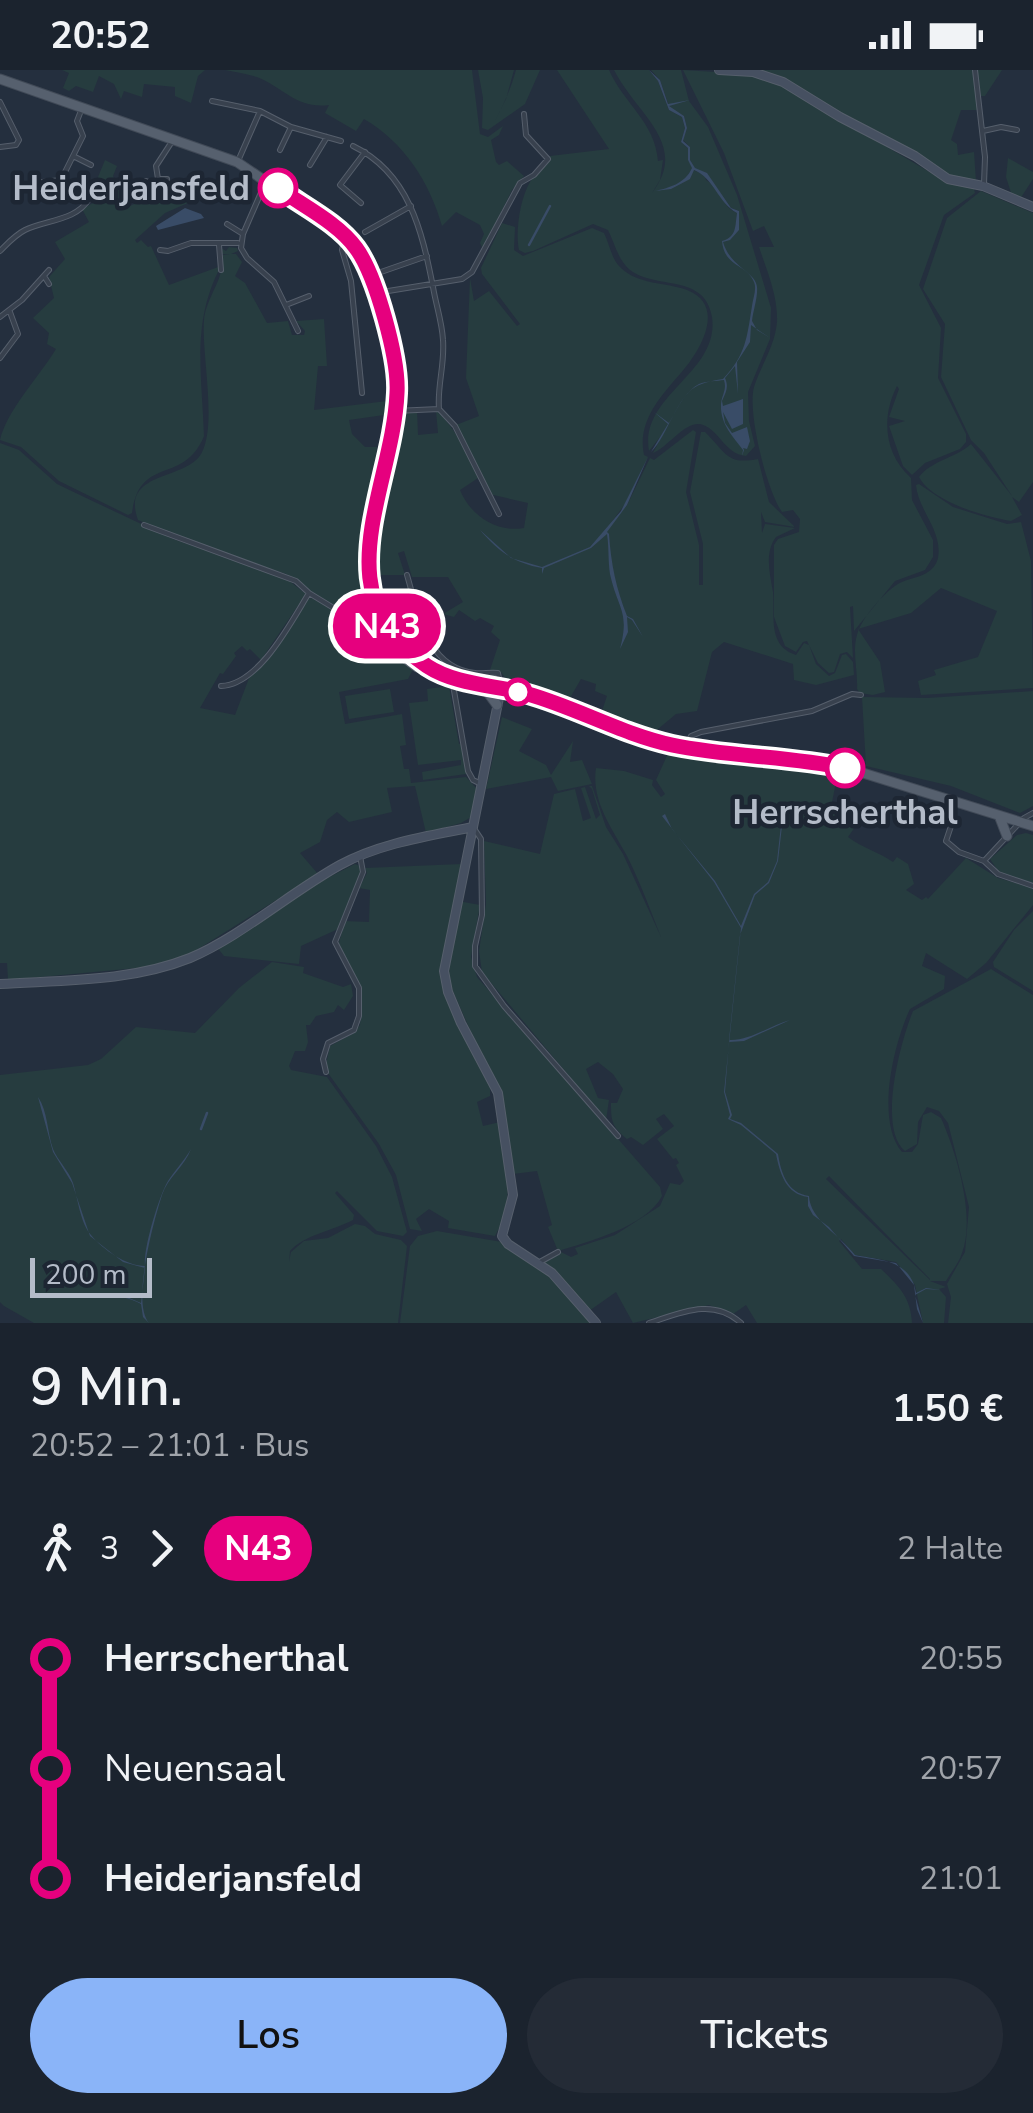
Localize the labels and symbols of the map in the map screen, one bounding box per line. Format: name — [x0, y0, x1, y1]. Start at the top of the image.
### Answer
place label: Heiderjansfeld — [12, 165, 250, 212]
marker: Heiderjansfeld — [259, 169, 297, 207]
line badge: N43 — [330, 594, 444, 658]
unlabelled marker — [505, 679, 531, 705]
marker: Herrscherthal — [826, 749, 864, 787]
place label: Herrscherthal — [732, 789, 958, 836]
scale bar — [30, 1253, 152, 1298]

